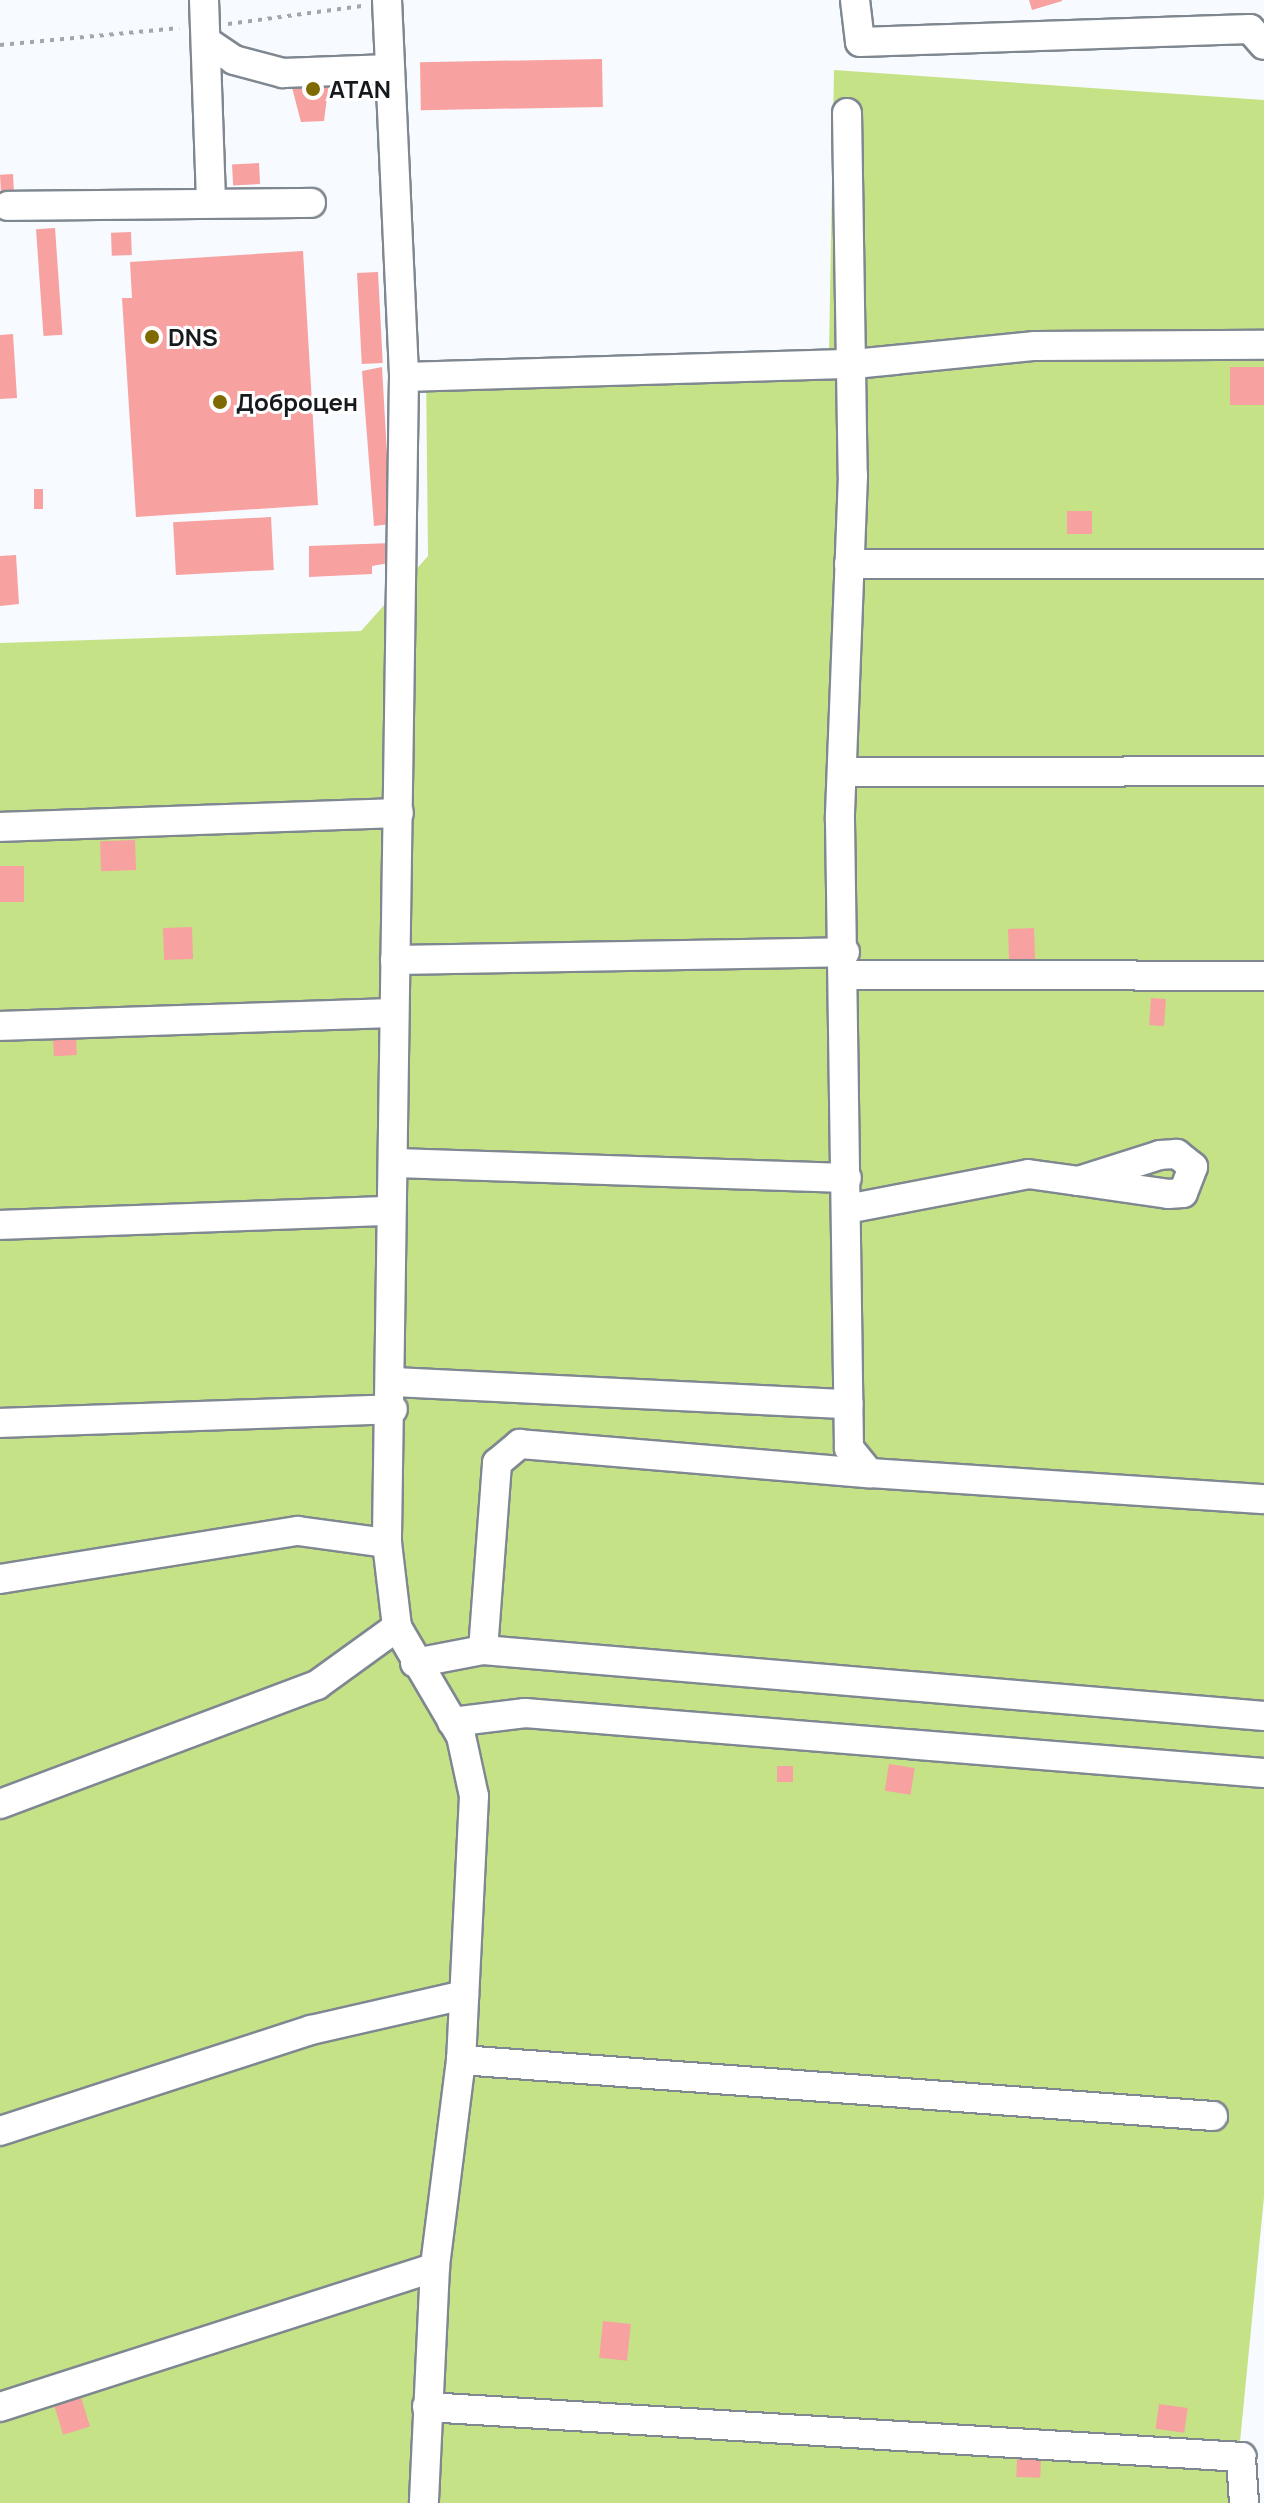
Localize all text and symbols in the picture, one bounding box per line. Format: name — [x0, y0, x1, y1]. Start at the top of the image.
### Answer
place label: ATAN — [329, 75, 391, 103]
marker: ATAN — [304, 80, 322, 98]
place label: DNS — [168, 323, 218, 351]
marker: DNS — [143, 328, 161, 346]
place label: Доброцен — [236, 388, 358, 416]
marker: Доброцен — [211, 393, 229, 411]

